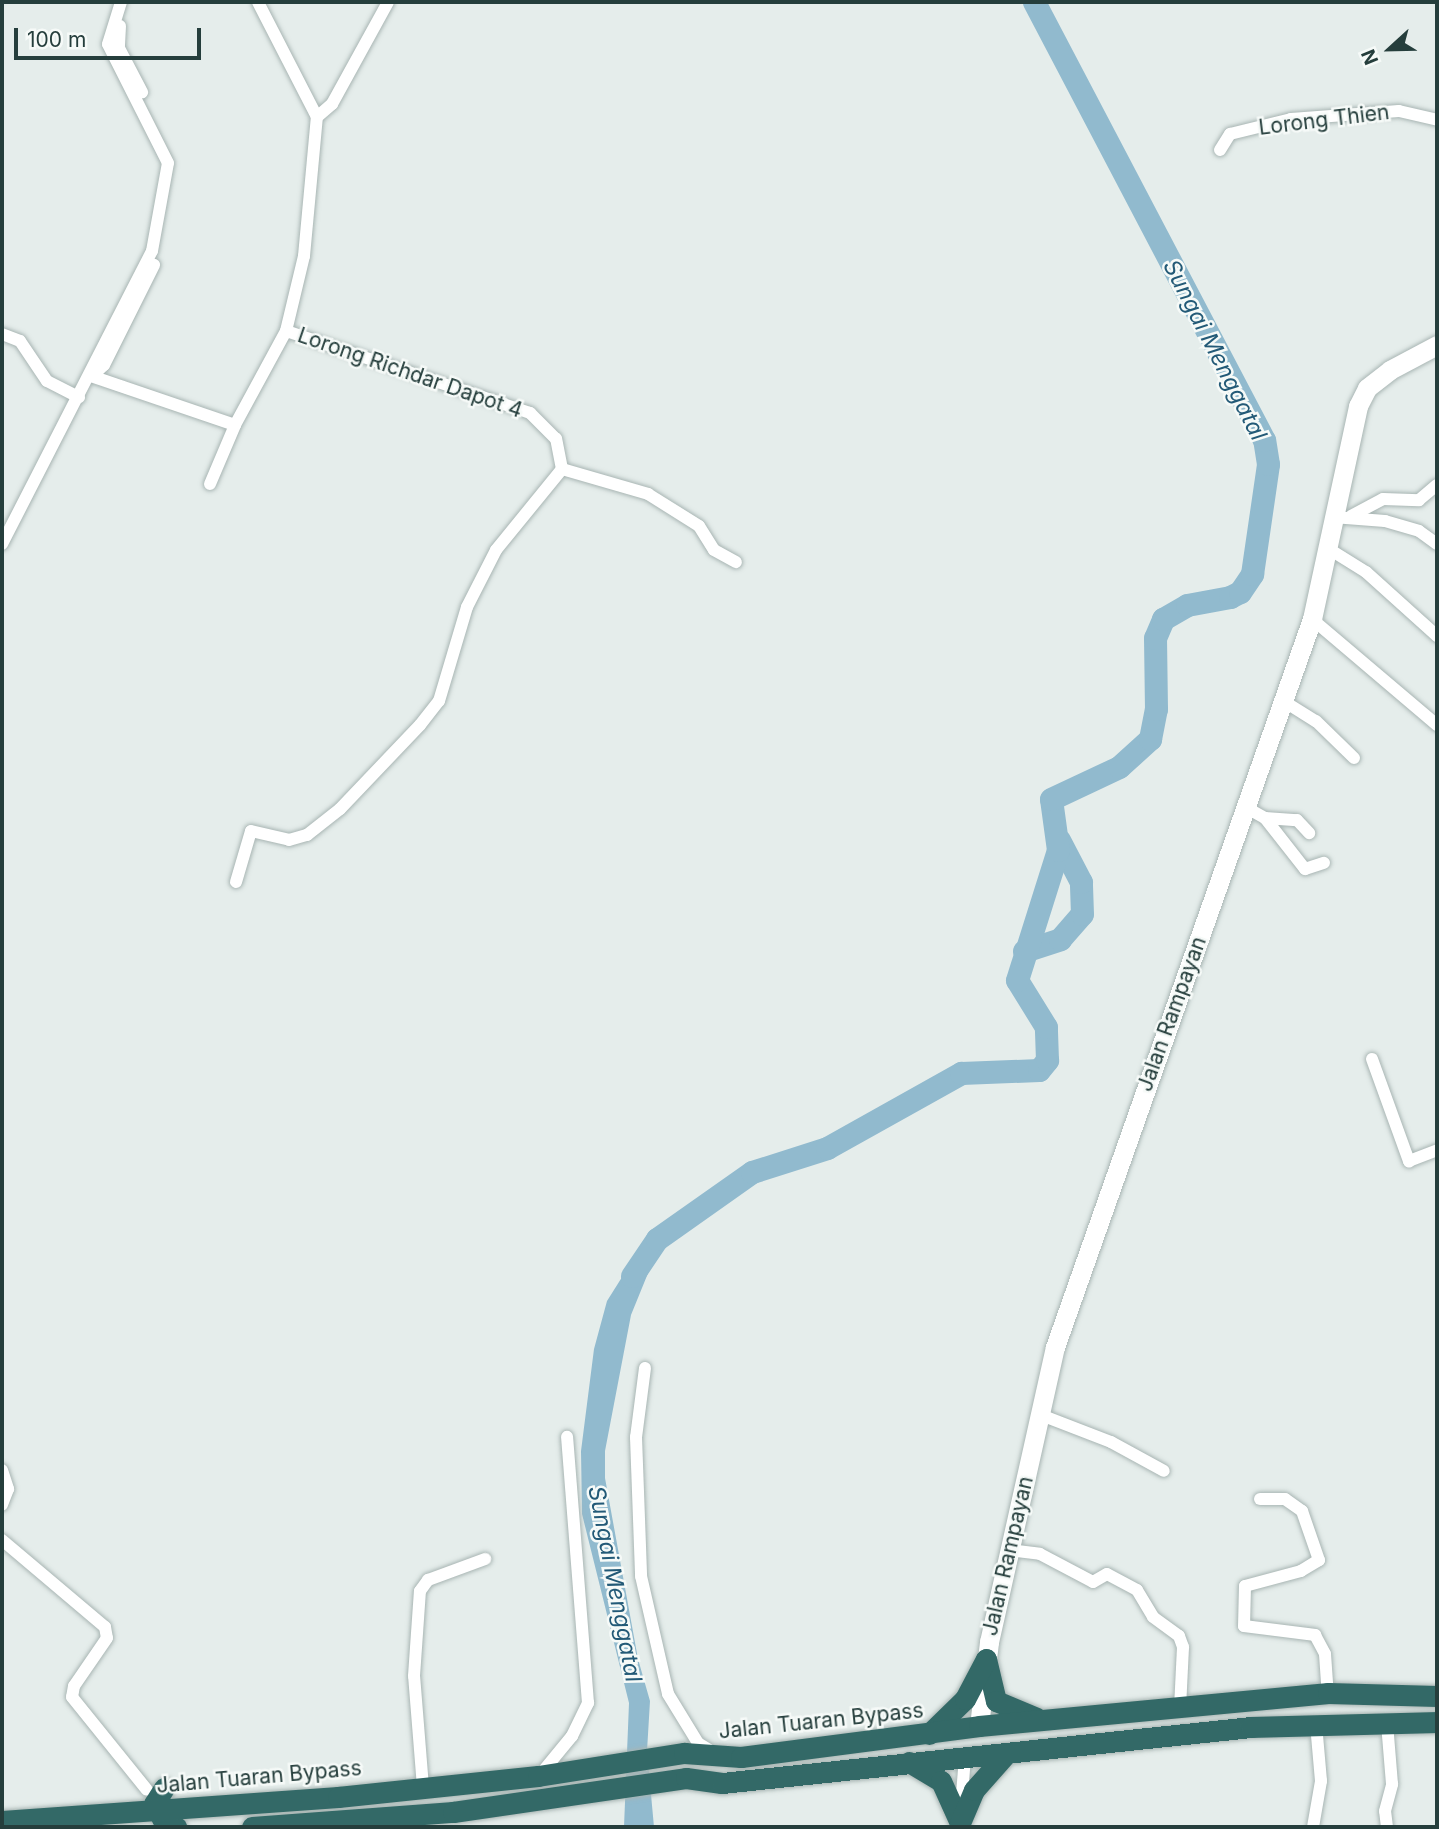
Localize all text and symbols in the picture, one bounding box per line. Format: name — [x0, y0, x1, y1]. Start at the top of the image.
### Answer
scale bar — [18, 14, 205, 58]
north arrow — [1355, 14, 1425, 84]
text: 100 m — [27, 27, 86, 52]
text: N — [1357, 46, 1383, 68]
street label: Lorong Thien — [1257, 99, 1391, 141]
water label: Sungai Menggatal — [1157, 255, 1273, 445]
street label: Lorong Richdar Dapot 4 — [294, 323, 526, 423]
street label: Jalan Rampayan — [1132, 933, 1212, 1095]
street label: Jalan Rampayan — [977, 1474, 1039, 1638]
water label: Sungai Menggatal — [582, 1484, 648, 1684]
street label: Jalan Tuaran Bypass — [717, 1698, 925, 1744]
street label: Jalan Tuaran Bypass — [155, 1755, 363, 1799]

